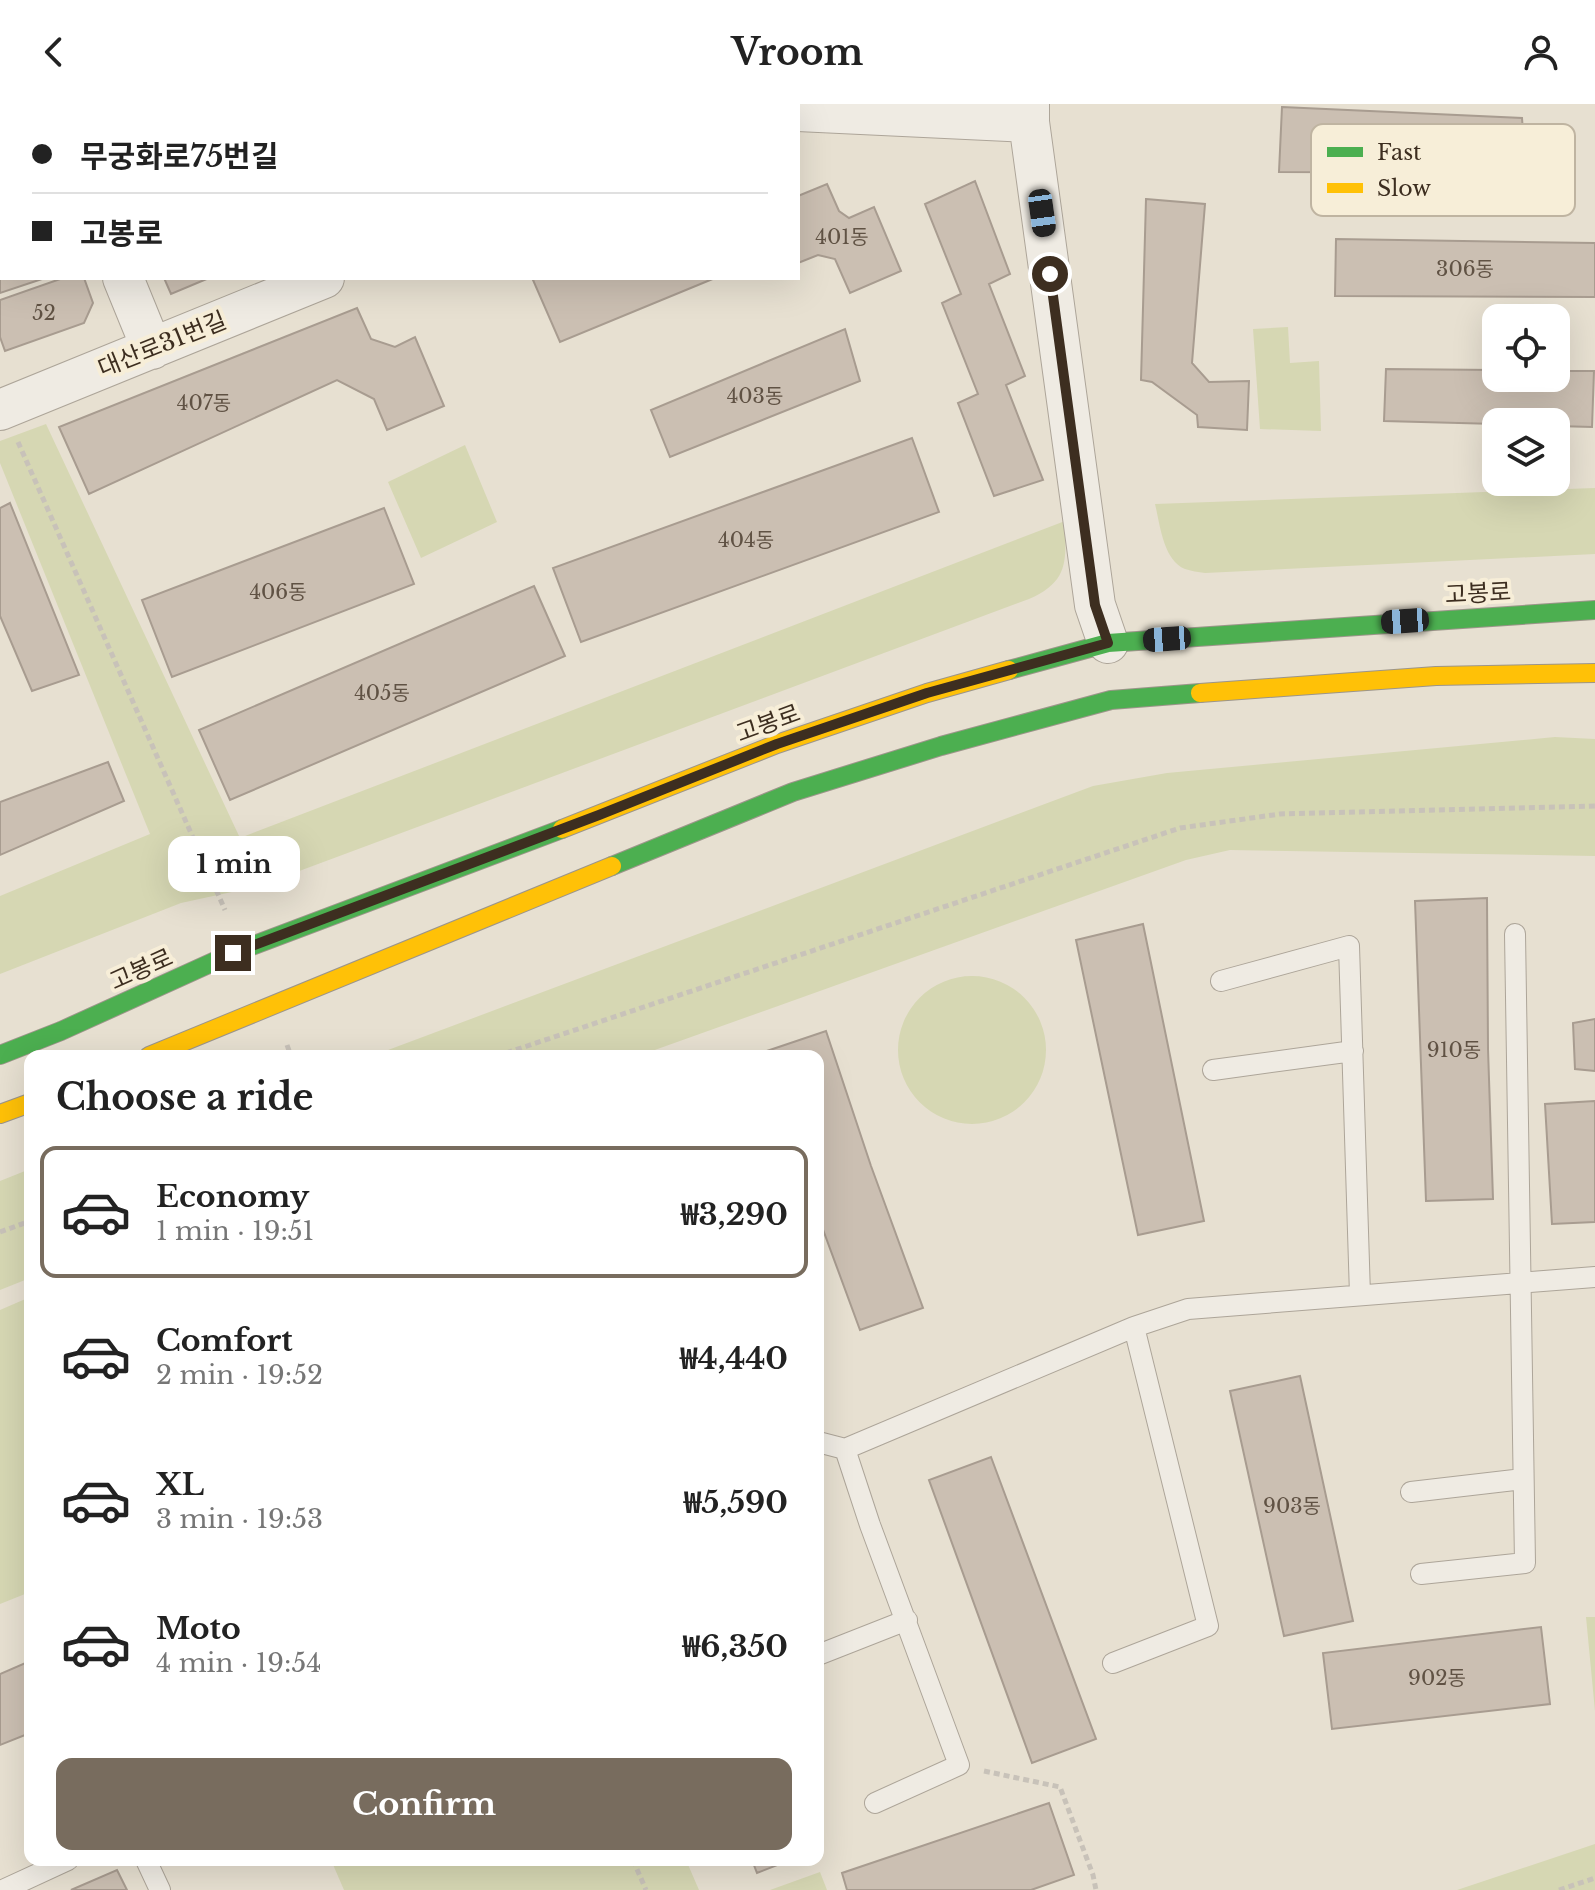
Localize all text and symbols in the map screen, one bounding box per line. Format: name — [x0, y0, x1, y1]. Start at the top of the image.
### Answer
icon: back — [32, 30, 76, 74]
text: Vroom — [732, 30, 863, 75]
icon: person — [1519, 30, 1563, 74]
legend — [1311, 124, 1575, 216]
text: 무궁화로75번길 — [80, 138, 279, 175]
text: Fast — [1377, 139, 1422, 166]
text: Slow — [1377, 175, 1431, 202]
car — [1027, 188, 1057, 238]
text: 고봉로 — [80, 215, 163, 252]
house number: 401동 — [815, 225, 869, 249]
route start — [1032, 256, 1068, 292]
house number: 306동 — [1436, 257, 1494, 281]
house number: 52 — [32, 301, 56, 325]
map controls — [1482, 304, 1570, 496]
button: locate — [1482, 304, 1570, 392]
street label: 대산로31번길 — [94, 305, 230, 383]
house number: 403동 — [727, 384, 783, 408]
house number: 407동 — [177, 391, 231, 415]
button: layers — [1482, 408, 1570, 496]
house number: 404동 — [718, 528, 774, 552]
street label: 고봉로 — [1444, 577, 1512, 609]
house number: 406동 — [249, 580, 307, 604]
car — [1380, 607, 1430, 635]
car — [1142, 625, 1192, 653]
house number: 405동 — [354, 681, 410, 705]
street label: 고봉로 — [732, 698, 804, 748]
callout: 1 min — [167, 837, 299, 893]
text: 1 min — [196, 848, 272, 880]
route end — [215, 935, 251, 971]
street label: 고봉로 — [105, 942, 177, 996]
house number: 910동 — [1427, 1038, 1481, 1062]
text: Choose a ride — [56, 1075, 313, 1120]
icon: car — [60, 1176, 132, 1248]
text: Economy — [156, 1178, 309, 1215]
text: ₩3,290 — [681, 1196, 788, 1233]
text: 1 min · 19:51 — [156, 1215, 314, 1247]
icon: car — [60, 1320, 132, 1392]
text: Comfort — [156, 1322, 293, 1359]
text: ₩4,440 — [680, 1340, 788, 1377]
text: 2 min · 19:52 — [156, 1359, 323, 1391]
icon: car — [60, 1464, 132, 1536]
text: XL — [156, 1466, 204, 1503]
text: ₩5,590 — [684, 1484, 788, 1521]
house number: 903동 — [1263, 1494, 1321, 1518]
text: 3 min · 19:53 — [156, 1503, 323, 1535]
icon: car — [60, 1608, 132, 1680]
text: Moto — [156, 1610, 241, 1647]
text: ₩6,350 — [683, 1628, 788, 1665]
text: 4 min · 19:54 — [156, 1647, 321, 1679]
house number: 902동 — [1408, 1666, 1466, 1690]
button: Confirm — [56, 1758, 792, 1850]

